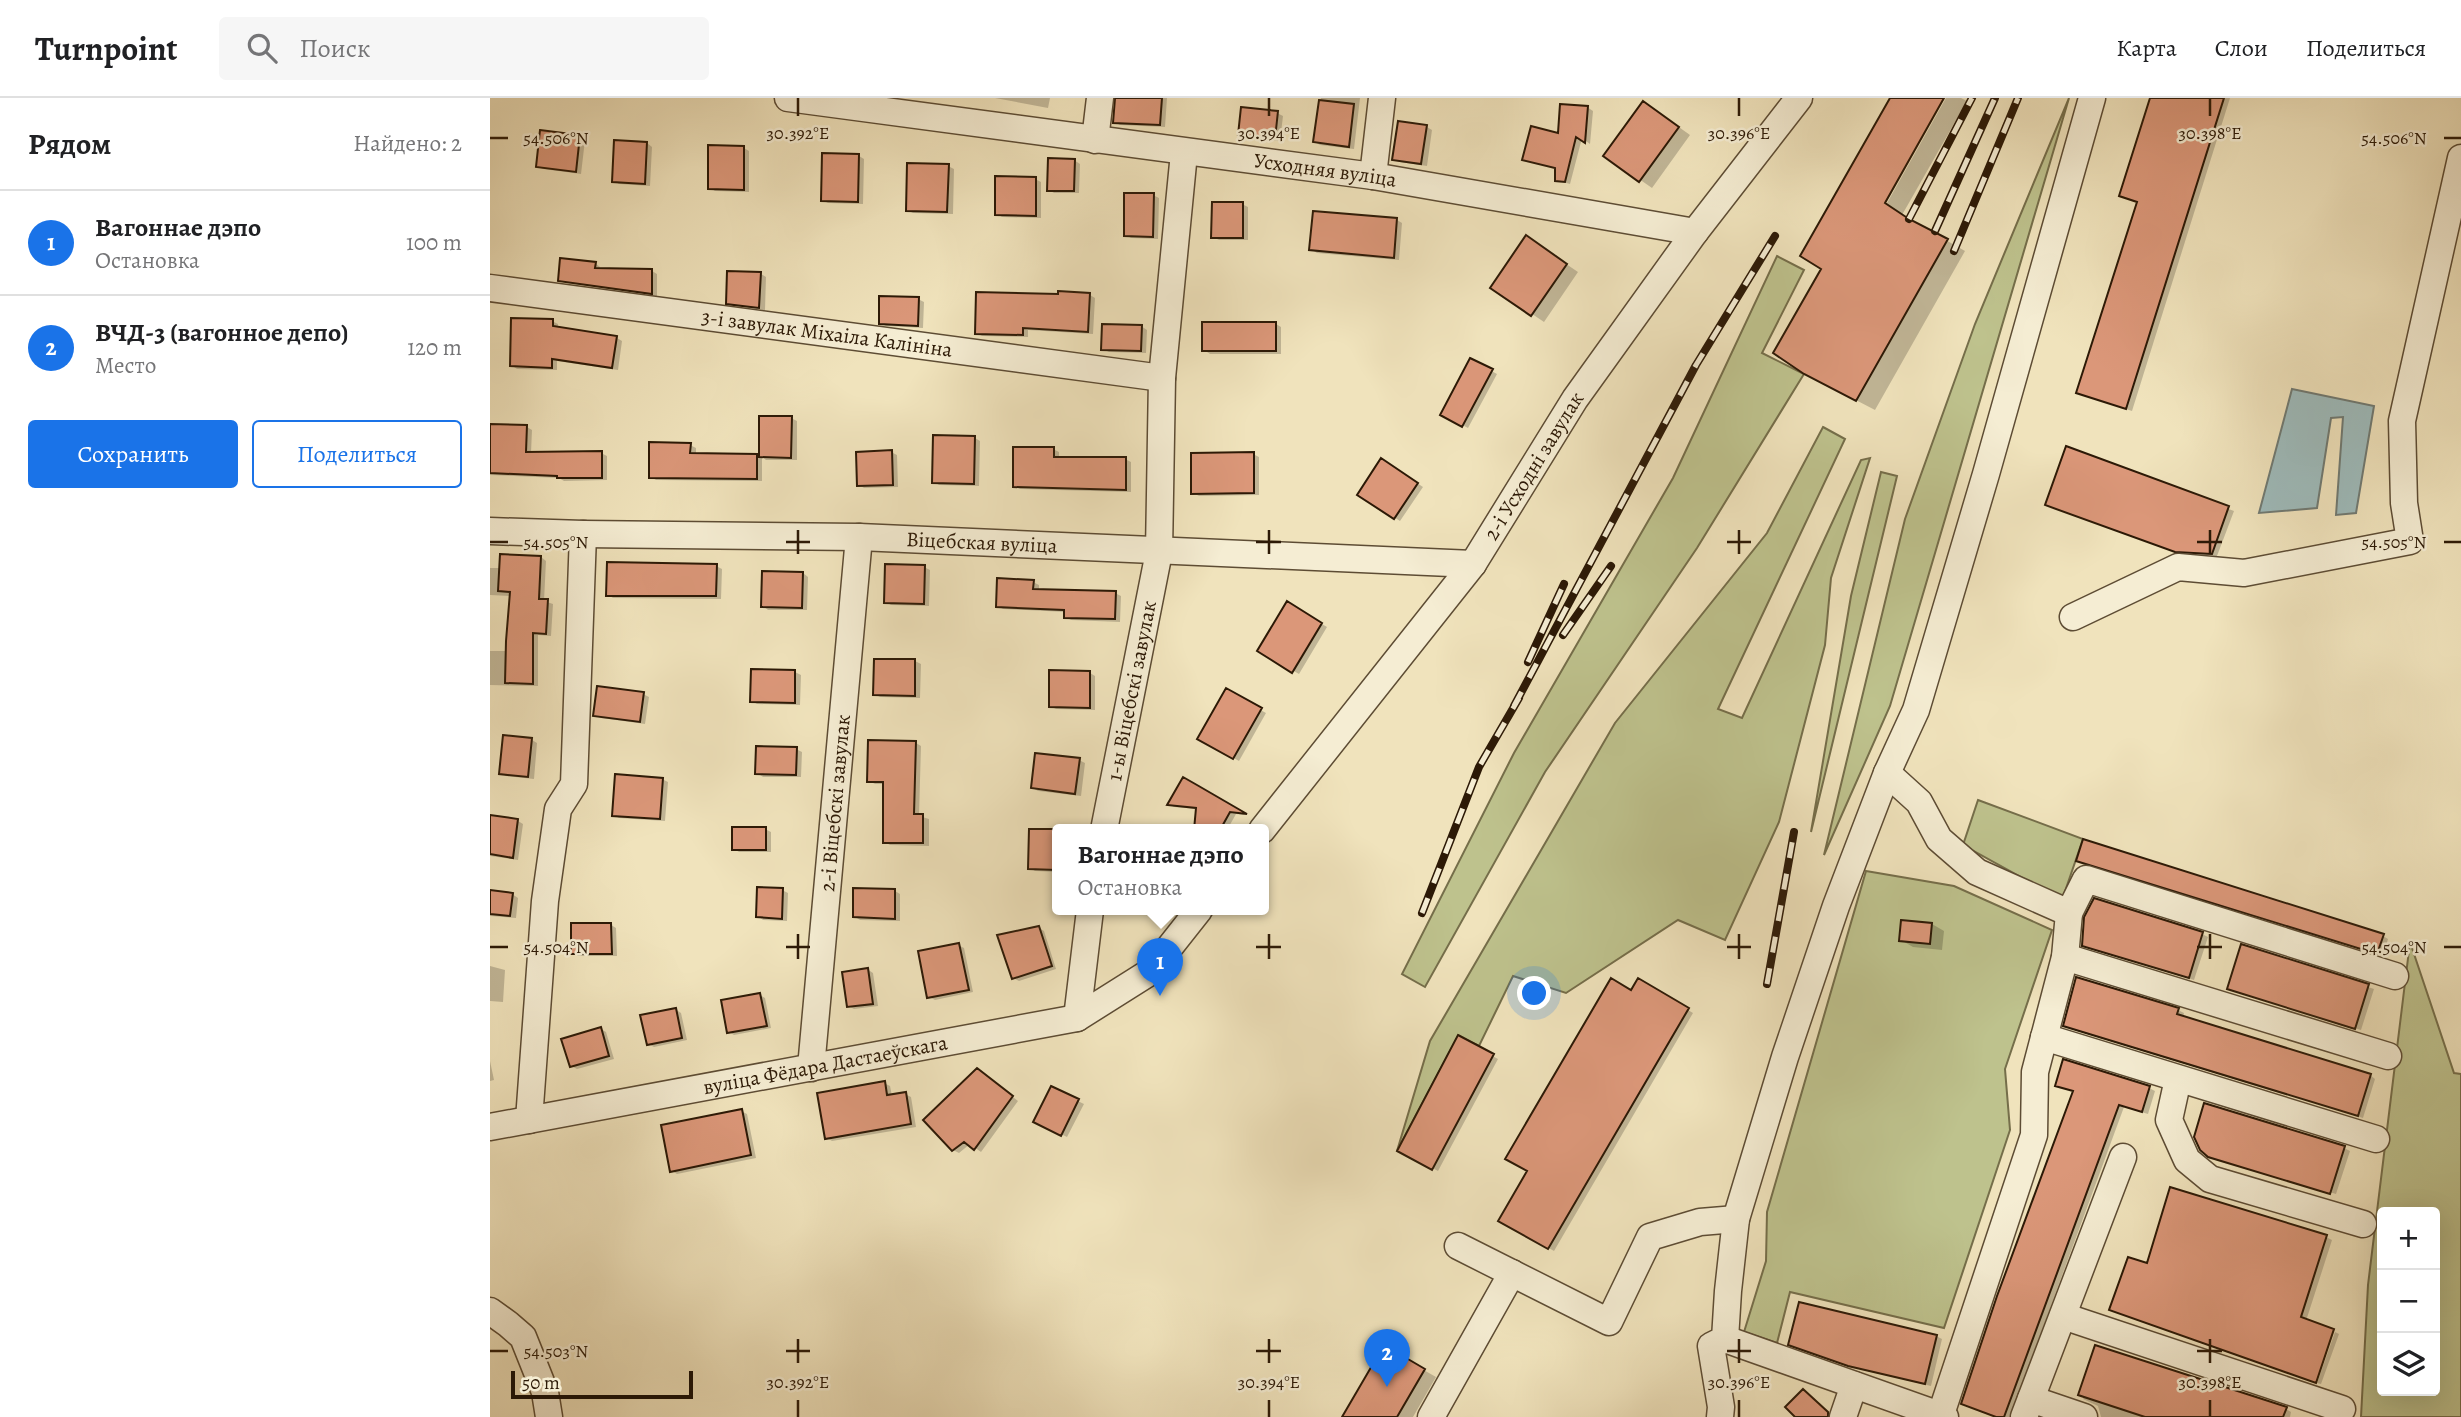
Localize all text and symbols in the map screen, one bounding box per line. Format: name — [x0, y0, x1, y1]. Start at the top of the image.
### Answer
search box — [219, 17, 709, 80]
text: Turnpoint — [35, 26, 177, 71]
icon: search — [243, 29, 281, 67]
text: Поиск — [299, 31, 371, 66]
text: Карта — [2116, 32, 2177, 64]
text: Слои — [2215, 32, 2268, 64]
text: Поделиться — [2306, 32, 2426, 64]
text: 30.392°E — [767, 121, 829, 145]
text: 30.394°E — [1238, 121, 1300, 145]
text: 30.396°E — [1708, 121, 1770, 145]
text: 30.398°E — [2178, 121, 2242, 145]
text: Рядом — [28, 124, 111, 164]
text: 54.506°N — [523, 126, 589, 150]
text: 54.506°N — [2361, 126, 2427, 150]
text: Найдено: 2 — [353, 128, 462, 159]
street label: Усходняя вуліца — [1252, 146, 1399, 194]
text: Вагоннае дэпо — [95, 210, 261, 245]
text: 1 — [47, 227, 55, 258]
text: 100 m — [406, 227, 462, 258]
text: Остановка — [95, 245, 200, 276]
street label: 3-і завулак Міхаіла Калініна — [700, 302, 955, 364]
text: ВЧД-3 (вагонное депо) — [95, 315, 349, 350]
text: 2 — [45, 332, 57, 363]
text: 120 m — [407, 332, 462, 363]
text: Место — [95, 350, 156, 381]
street label: 2-і Усходні завулак — [1477, 386, 1590, 545]
button: Сохранить — [28, 420, 238, 488]
button: Поделиться — [252, 420, 462, 488]
street label: Віцебская вуліца — [906, 525, 1058, 560]
text: 54.505°N — [524, 530, 588, 554]
text: 54.505°N — [2362, 530, 2426, 554]
street label: 1-ы Віцебскі завулак — [1100, 598, 1163, 783]
street label: 2-і Віцебскі завулак — [813, 713, 857, 893]
popup — [1052, 824, 1269, 915]
text: Вагоннае дэпо — [1077, 837, 1244, 872]
text: Остановка — [1077, 872, 1182, 903]
text: 54.504°N — [523, 935, 589, 959]
text: 54.504°N — [2361, 935, 2427, 959]
pin: 1 — [1137, 938, 1183, 996]
your location — [1517, 976, 1551, 1010]
street label: вуліца Фёдара Дастаеўскага — [701, 1028, 950, 1101]
map controls — [2377, 1207, 2440, 1396]
button: + — [2377, 1207, 2440, 1270]
button: − — [2377, 1270, 2440, 1333]
pin: 2 — [1364, 1329, 1410, 1387]
button: layers — [2377, 1333, 2440, 1396]
text: 54.503°N — [524, 1339, 588, 1363]
scale bar — [511, 1368, 693, 1400]
text: 50 m — [522, 1370, 560, 1396]
text: 30.392°E — [767, 1370, 829, 1394]
text: 30.394°E — [1238, 1370, 1300, 1394]
text: 30.396°E — [1708, 1370, 1770, 1394]
text: 30.398°E — [2178, 1370, 2242, 1394]

